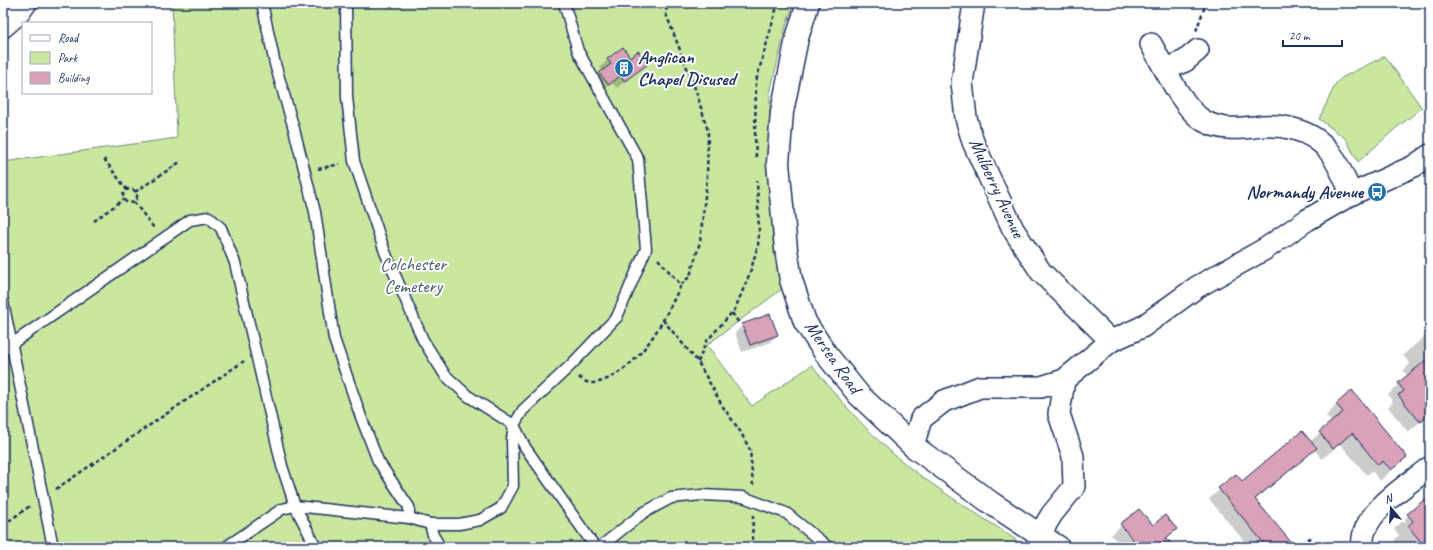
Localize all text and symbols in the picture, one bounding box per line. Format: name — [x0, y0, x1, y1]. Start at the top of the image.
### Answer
legend — [22, 22, 152, 94]
scale bar — [1283, 22, 1342, 48]
text: 20 m — [1289, 28, 1311, 44]
text: Road — [58, 30, 80, 46]
place label: Anglican Chapel Disused — [638, 45, 739, 91]
text: Park — [58, 50, 79, 66]
building icon: Anglican Chapel Disused — [613, 57, 635, 79]
text: Building — [58, 70, 90, 86]
street label: Mulberry Avenue — [964, 134, 1031, 243]
place label: Normandy Avenue — [1246, 180, 1365, 204]
bus stop icon: Normandy Avenue — [1366, 181, 1388, 203]
park label: Colchester Cemetery — [380, 252, 448, 298]
street label: Mersea Road — [799, 316, 869, 401]
north arrow — [1371, 488, 1411, 528]
text: N — [1383, 490, 1395, 506]

